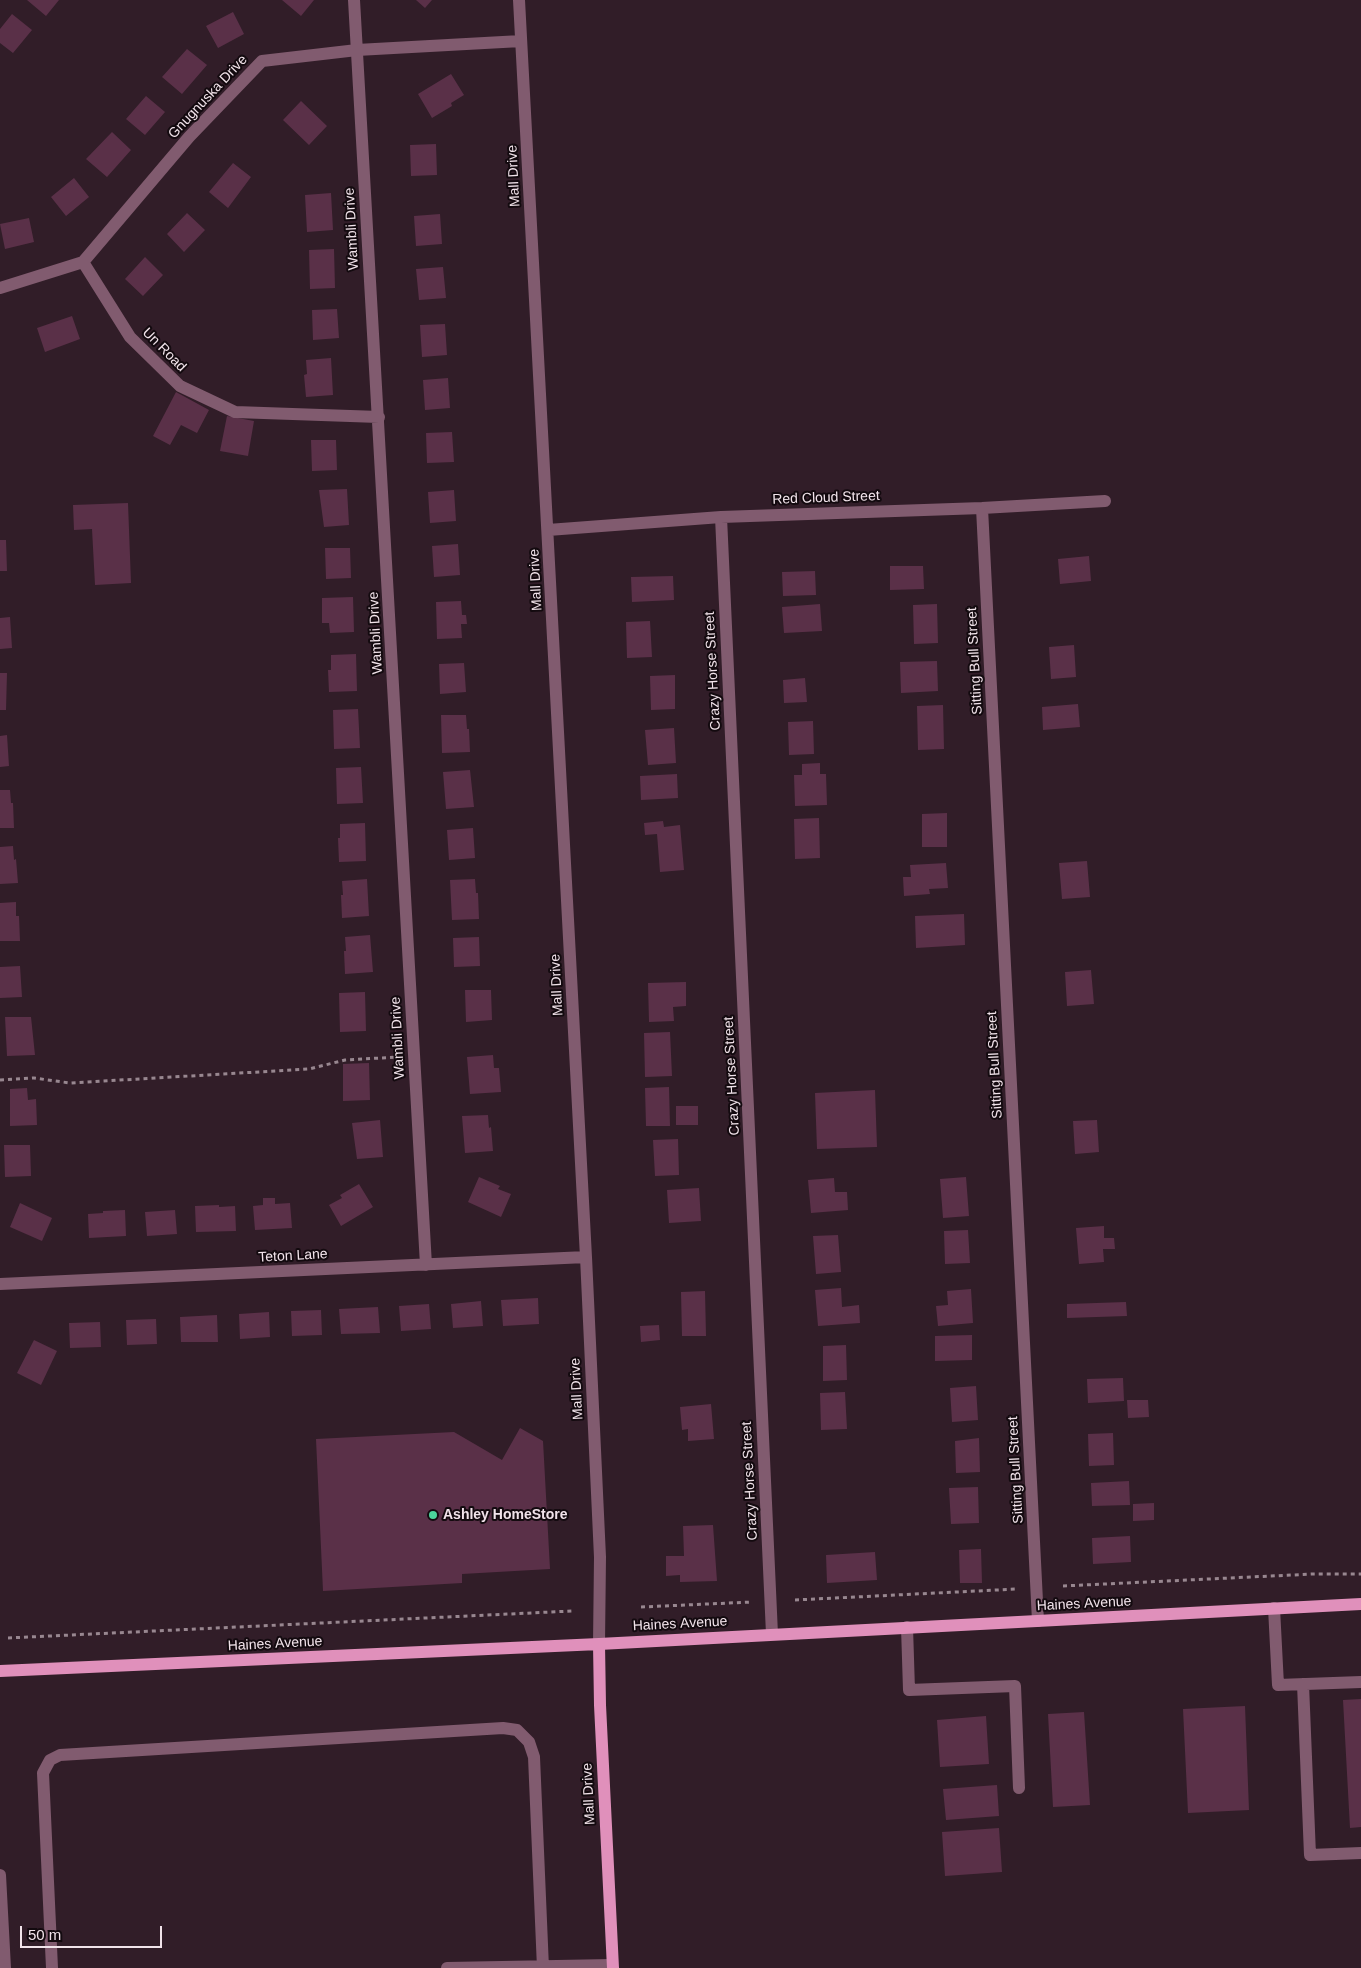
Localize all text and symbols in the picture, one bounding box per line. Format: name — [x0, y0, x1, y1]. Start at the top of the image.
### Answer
street label: Gnugnuska Drive — [165, 52, 251, 142]
street label: Mall Drive — [504, 144, 524, 208]
street label: Wambli Drive — [341, 187, 363, 271]
street label: Un Road — [139, 325, 189, 375]
street label: Red Cloud Street — [772, 488, 880, 508]
street label: Mall Drive — [526, 548, 546, 612]
street label: Wambli Drive — [365, 591, 387, 675]
street label: Sitting Bull Street — [964, 607, 986, 715]
street label: Crazy Horse Street — [701, 611, 725, 731]
street label: Mall Drive — [547, 953, 567, 1017]
street label: Wambli Drive — [387, 996, 409, 1080]
street label: Sitting Bull Street — [984, 1011, 1006, 1119]
street label: Crazy Horse Street — [720, 1016, 744, 1136]
street label: Teton Lane — [258, 1246, 328, 1266]
street label: Mall Drive — [567, 1357, 587, 1421]
street label: Sitting Bull Street — [1005, 1416, 1027, 1524]
street label: Crazy Horse Street — [738, 1421, 762, 1541]
place label: Ashley HomeStore — [443, 1507, 567, 1523]
marker: Ashley HomeStore — [427, 1509, 439, 1521]
street label: Haines Avenue — [1036, 1593, 1132, 1615]
street label: Haines Avenue — [632, 1613, 728, 1635]
street label: Haines Avenue — [227, 1633, 323, 1655]
street label: Mall Drive — [579, 1762, 599, 1826]
scale bar — [22, 1916, 165, 1948]
text: 50 m — [28, 1926, 61, 1943]

